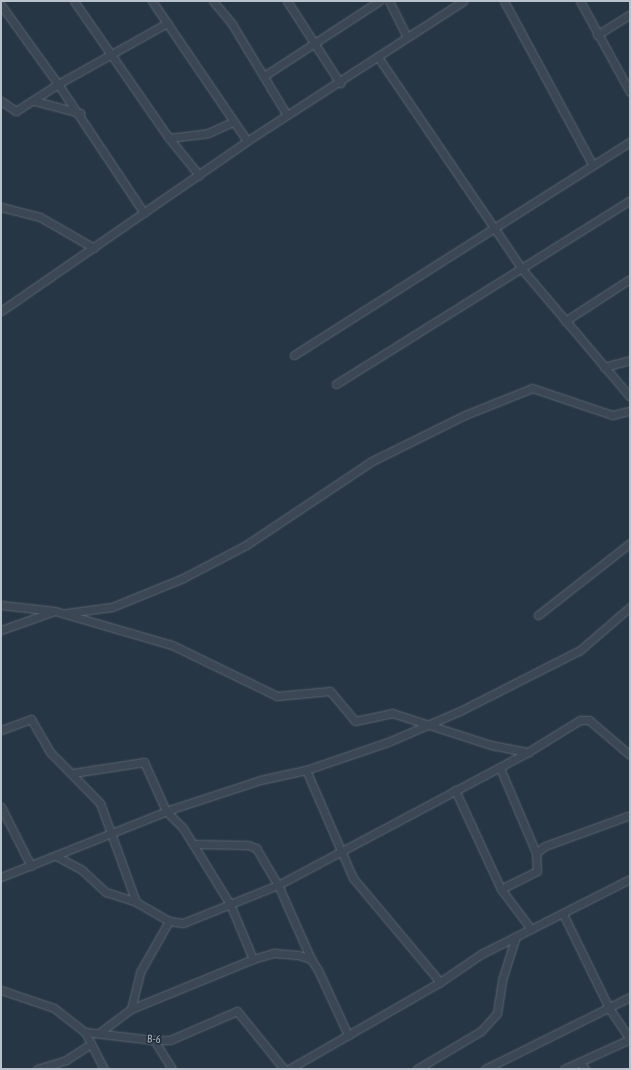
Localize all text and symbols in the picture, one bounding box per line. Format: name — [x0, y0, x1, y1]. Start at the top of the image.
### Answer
street label: B-6 — [147, 1032, 161, 1046]

